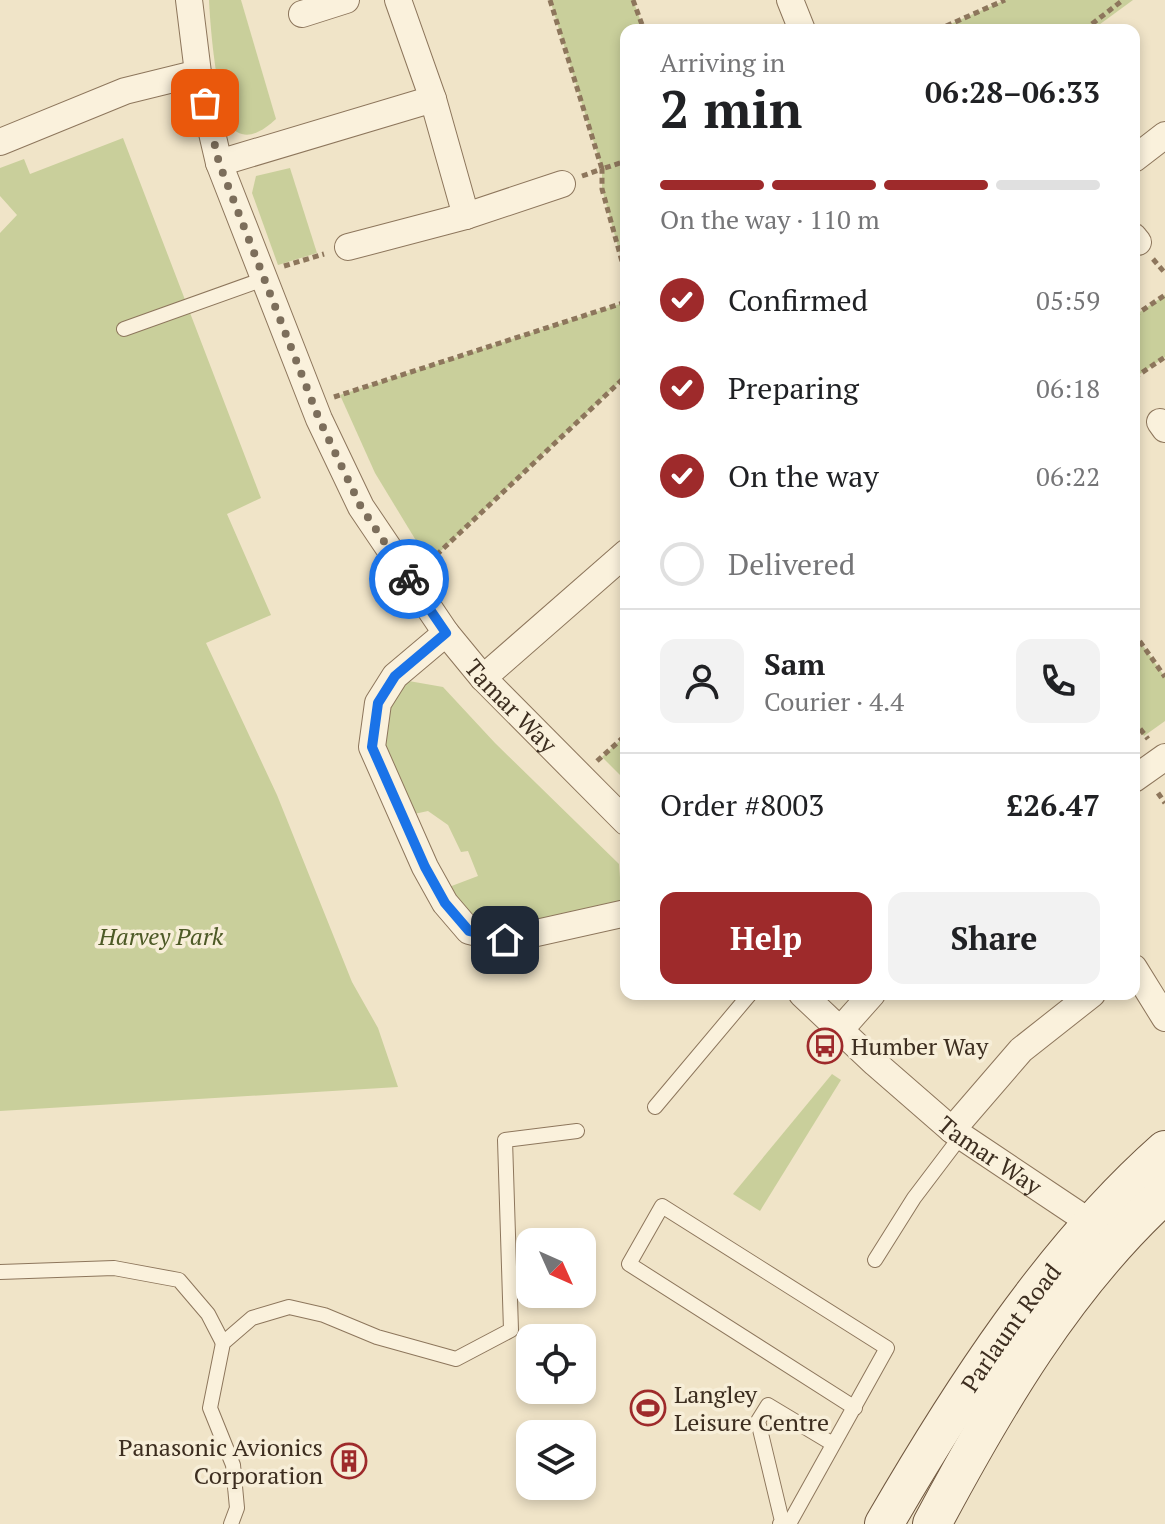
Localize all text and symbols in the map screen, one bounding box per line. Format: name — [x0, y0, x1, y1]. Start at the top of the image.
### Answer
text: Arriving in — [660, 45, 785, 79]
pin — [171, 69, 239, 137]
text: 06:28–06:33 — [925, 72, 1100, 112]
text: 2 min — [660, 74, 802, 143]
icon: bag — [183, 81, 227, 125]
text: On the way · 110 m — [660, 202, 880, 236]
icon: check — [660, 278, 704, 322]
text: Confirmed — [728, 280, 868, 320]
text: 05:59 — [1036, 283, 1100, 317]
icon: check — [660, 366, 704, 410]
text: Preparing — [728, 368, 859, 408]
text: 06:18 — [1036, 371, 1100, 405]
icon: check — [660, 454, 704, 498]
text: On the way — [728, 456, 879, 496]
text: 06:22 — [1036, 459, 1100, 493]
courier — [369, 539, 449, 619]
text: Delivered — [728, 544, 855, 584]
icon: bike — [387, 557, 431, 601]
button: person — [660, 639, 744, 723]
button: phone — [1016, 639, 1100, 723]
text: Sam — [764, 644, 825, 684]
street label: Tamar Way — [458, 652, 565, 760]
text: Courier · 4.4 — [764, 684, 904, 718]
text: Order #8003 — [660, 785, 824, 825]
text: £26.47 — [1006, 785, 1100, 825]
button: Help — [660, 892, 872, 984]
button: Share — [888, 892, 1100, 984]
pin — [471, 906, 539, 974]
icon: home — [483, 918, 527, 962]
park label: Harvey Park — [98, 920, 224, 952]
bus stop icon: Humber Way — [806, 1027, 844, 1065]
place label: Humber Way — [851, 1030, 989, 1062]
street label: Tamar Way — [931, 1109, 1049, 1202]
north arrow — [516, 1228, 596, 1308]
map controls — [516, 1228, 596, 1500]
street label: Parlaunt Road — [953, 1256, 1068, 1398]
button: locate — [516, 1324, 596, 1404]
place label: Langley Leisure Centre — [674, 1378, 829, 1438]
sports icon: Langley Leisure Centre — [629, 1389, 667, 1427]
button: layers — [516, 1420, 596, 1500]
place label: Panasonic Avionics Corporation — [118, 1431, 323, 1491]
building icon: Panasonic Avionics Corporation — [330, 1442, 368, 1480]

